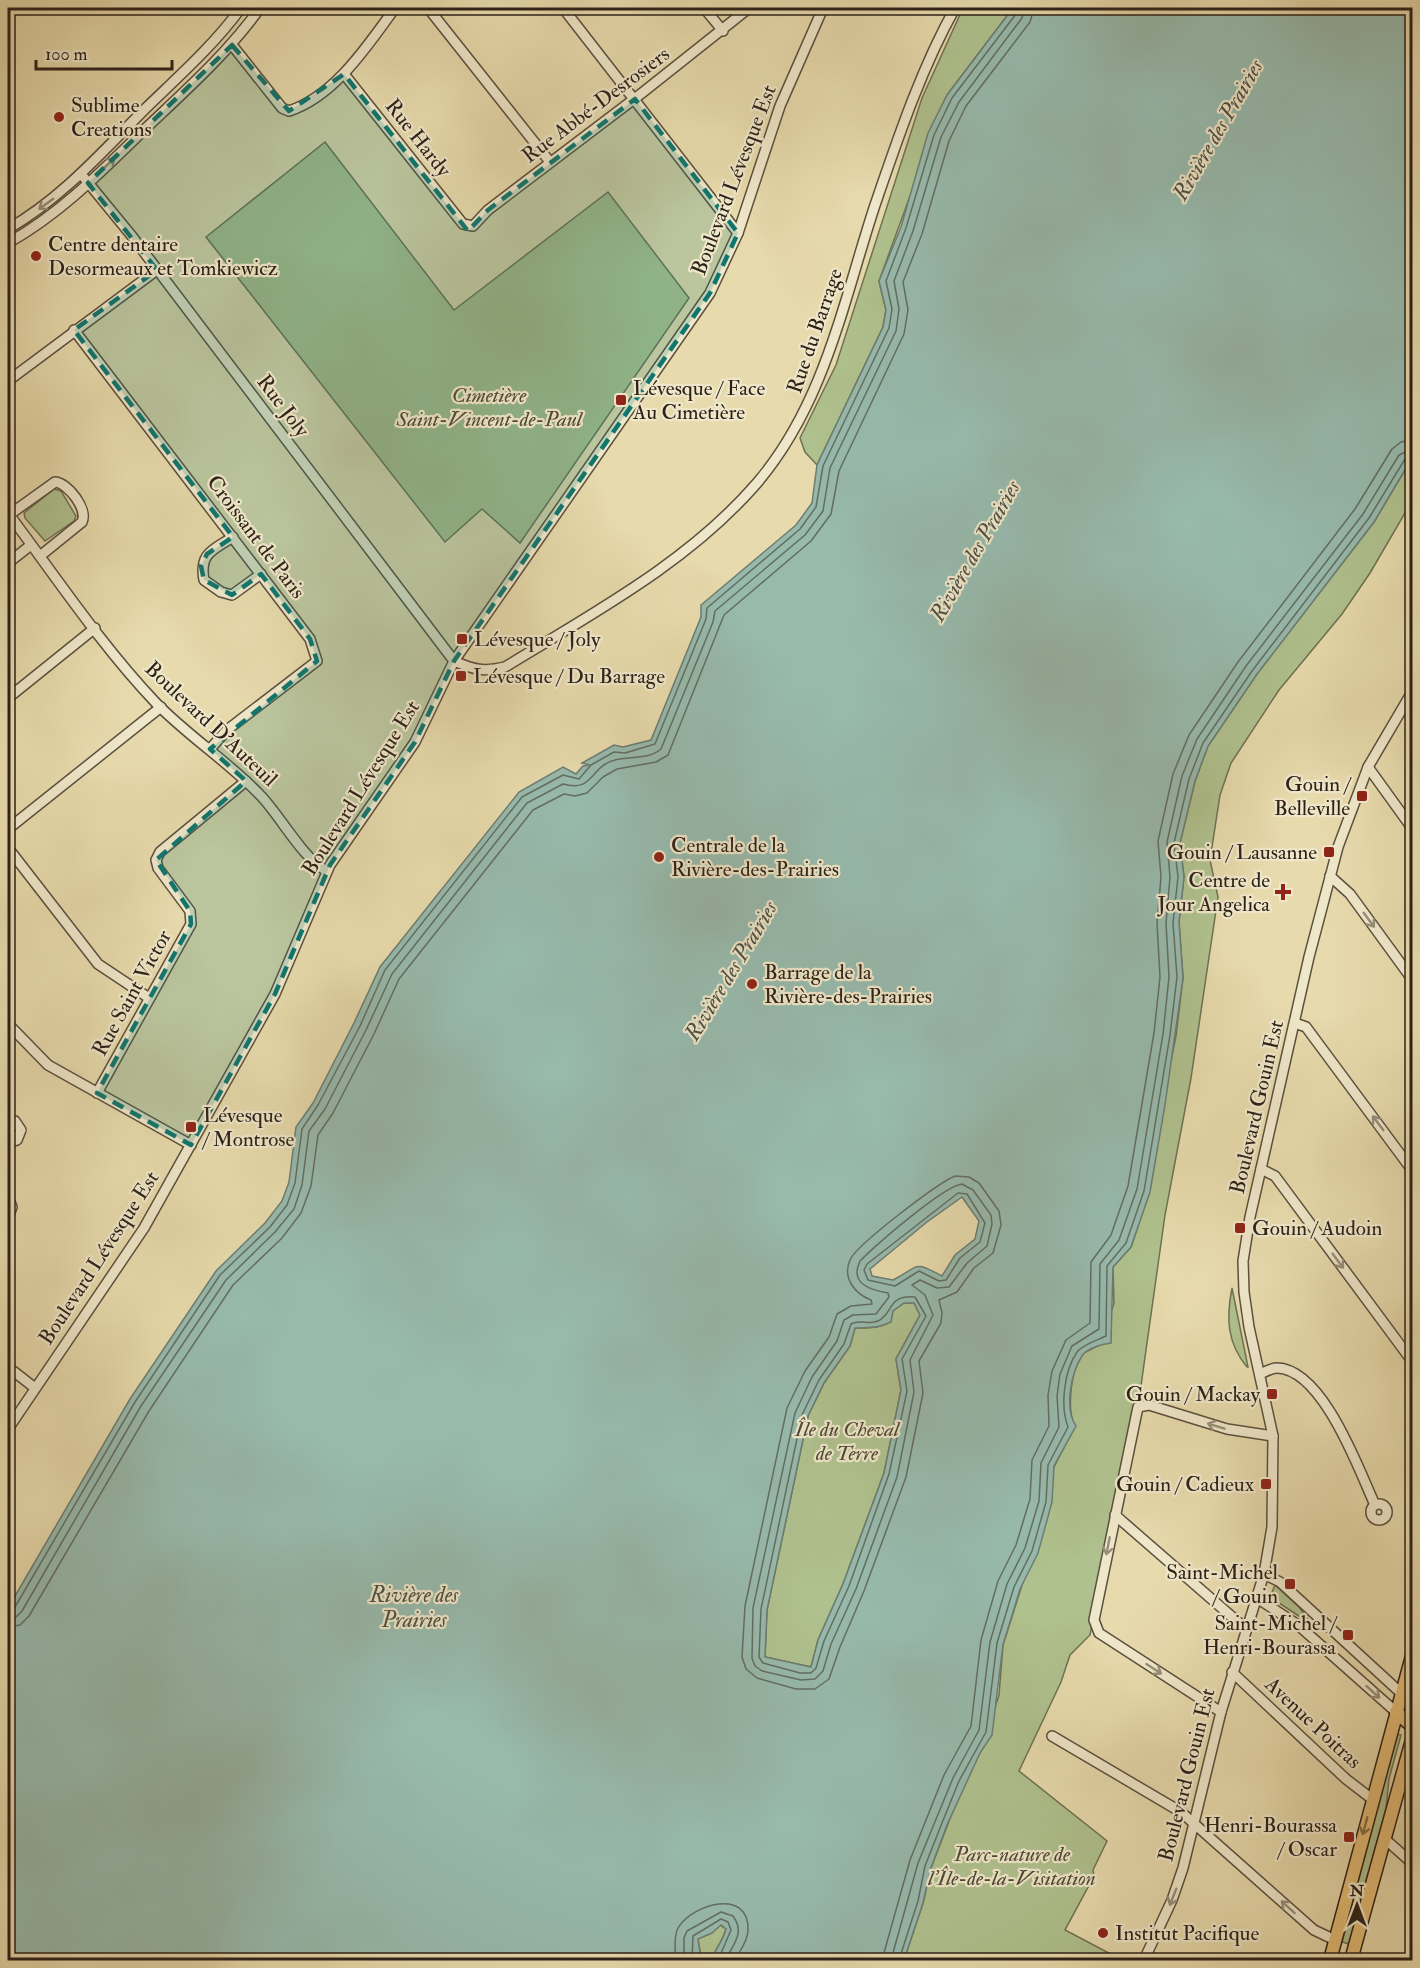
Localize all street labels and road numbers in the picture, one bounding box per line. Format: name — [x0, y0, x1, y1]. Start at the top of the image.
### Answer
street label: Rue Abbé-Desrosiers — [517, 41, 675, 169]
street label: Boulevard Lévesque Est — [685, 81, 783, 279]
street label: Rue Hardy — [379, 93, 457, 183]
street label: Rue du Barrage — [781, 265, 849, 397]
street label: Rue Joly — [251, 369, 316, 443]
street label: Croissant de Paris — [201, 470, 311, 604]
street label: Boulevard D'Auteuil — [139, 655, 284, 793]
street label: Boulevard Lévesque Est — [296, 695, 426, 881]
street label: Rue Saint Victor — [86, 925, 178, 1061]
street label: Boulevard Gouin Est — [1224, 1017, 1290, 1196]
street label: Boulevard Lévesque Est — [33, 1166, 165, 1350]
street label: Avenue Poitras — [1258, 1671, 1367, 1775]
street label: Boulevard Gouin Est — [1152, 1685, 1222, 1864]

